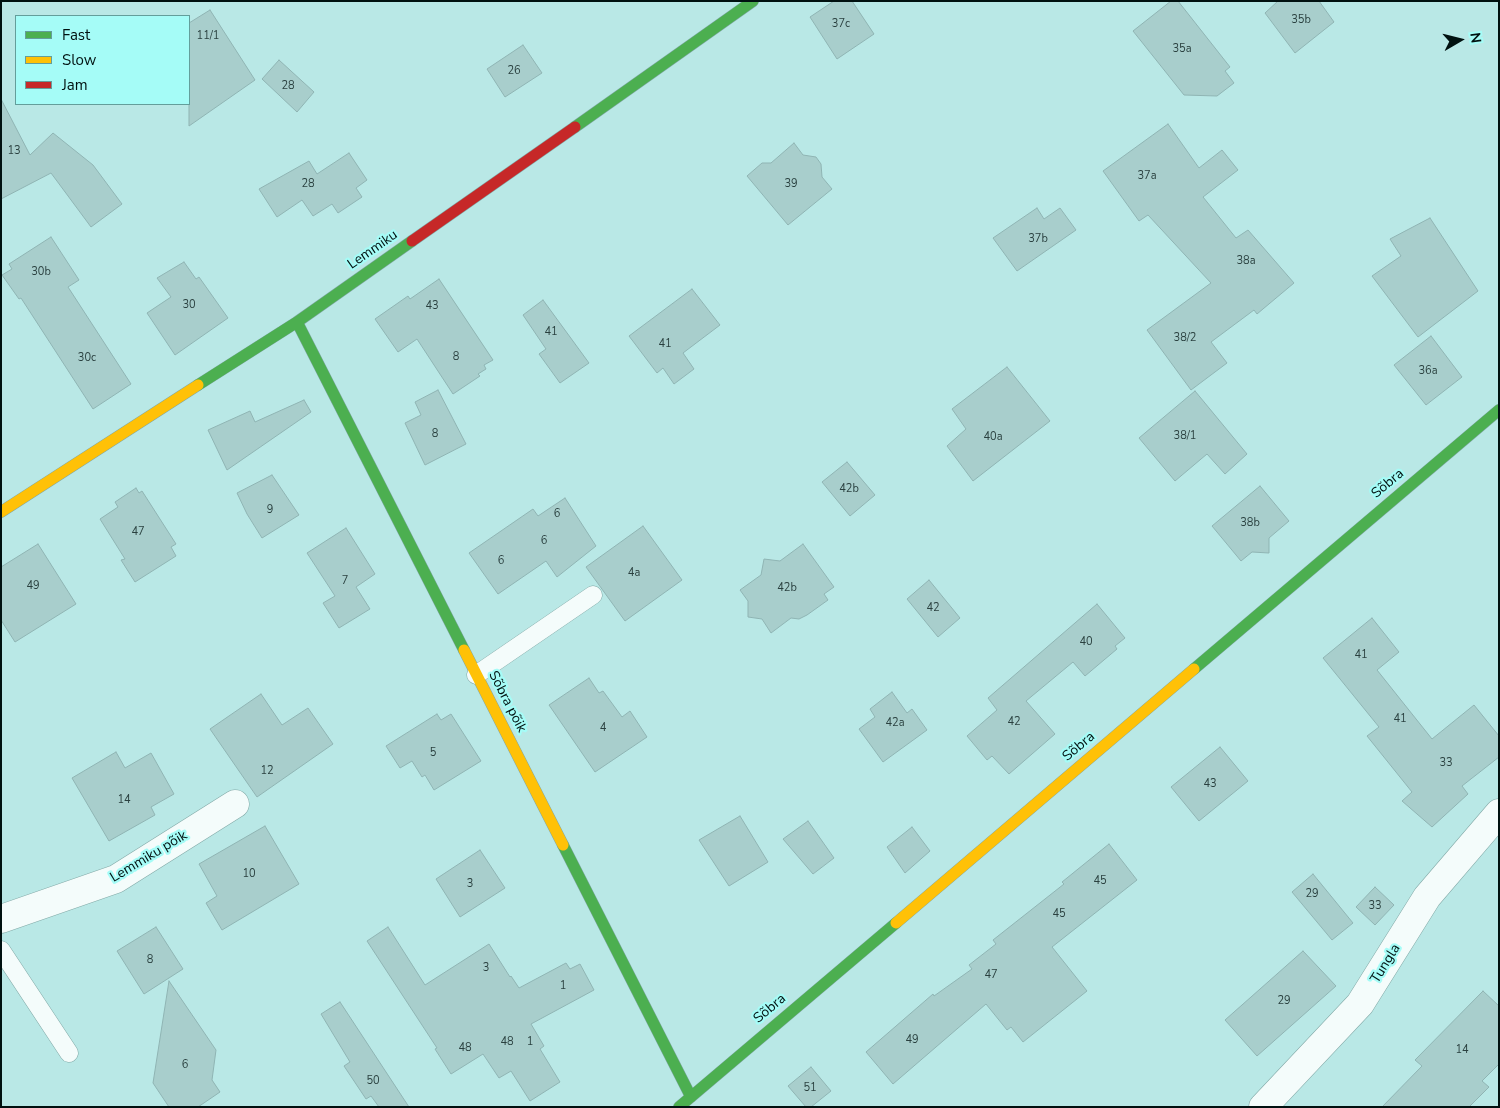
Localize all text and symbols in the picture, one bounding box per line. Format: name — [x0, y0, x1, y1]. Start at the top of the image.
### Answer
house number: 35b — [1291, 13, 1311, 27]
legend — [15, 15, 190, 105]
north arrow — [1435, 15, 1485, 65]
house number: 37c — [832, 17, 850, 31]
text: Fast — [62, 25, 90, 45]
house number: 11/1 — [197, 29, 219, 43]
text: N — [1465, 31, 1485, 44]
house number: 35a — [1172, 42, 1192, 56]
text: Slow — [62, 50, 96, 70]
house number: 26 — [507, 64, 521, 78]
text: Jam — [62, 75, 88, 95]
house number: 28 — [281, 79, 295, 93]
house number: 13 — [7, 144, 21, 158]
house number: 37a — [1137, 169, 1157, 183]
house number: 28 — [301, 177, 315, 191]
house number: 39 — [784, 177, 798, 191]
street label: Lemmiku — [345, 227, 401, 273]
house number: 37b — [1028, 232, 1048, 246]
house number: 38a — [1236, 254, 1256, 268]
house number: 30b — [31, 265, 51, 279]
house number: 30 — [182, 298, 196, 312]
house number: 43 — [425, 299, 439, 313]
house number: 41 — [544, 325, 558, 339]
house number: 38/2 — [1174, 331, 1196, 345]
house number: 41 — [658, 337, 672, 351]
house number: 8 — [453, 350, 459, 364]
house number: 30c — [78, 351, 96, 365]
house number: 36a — [1418, 364, 1438, 378]
house number: 8 — [432, 427, 438, 441]
house number: 38/1 — [1174, 429, 1196, 443]
house number: 40a — [983, 430, 1003, 444]
street label: Sõbra — [1368, 466, 1408, 502]
house number: 42b — [839, 482, 859, 496]
house number: 9 — [267, 503, 273, 517]
house number: 6 — [554, 507, 560, 521]
house number: 38b — [1240, 516, 1260, 530]
house number: 47 — [131, 525, 145, 539]
house number: 6 — [541, 534, 547, 548]
house number: 6 — [498, 554, 504, 568]
house number: 4a — [628, 566, 640, 580]
house number: 7 — [342, 574, 348, 588]
house number: 49 — [26, 579, 40, 593]
house number: 42b — [777, 581, 797, 595]
house number: 42 — [926, 601, 940, 615]
house number: 40 — [1079, 635, 1093, 649]
house number: 41 — [1354, 648, 1368, 662]
street label: Sõbra põik — [484, 668, 530, 736]
house number: 41 — [1393, 712, 1407, 726]
house number: 42 — [1007, 715, 1021, 729]
house number: 42a — [885, 716, 905, 730]
house number: 4 — [600, 721, 606, 735]
street label: Sõbra — [1059, 729, 1099, 765]
house number: 5 — [430, 746, 436, 760]
house number: 33 — [1439, 756, 1453, 770]
house number: 12 — [260, 764, 274, 778]
house number: 43 — [1203, 777, 1217, 791]
house number: 14 — [117, 793, 131, 807]
street label: Lemmiku põik — [107, 827, 191, 887]
house number: 10 — [242, 867, 256, 881]
house number: 45 — [1093, 874, 1107, 888]
house number: 3 — [467, 877, 473, 891]
house number: 29 — [1305, 887, 1319, 901]
house number: 33 — [1368, 899, 1382, 913]
house number: 45 — [1052, 907, 1066, 921]
street label: Tungla — [1367, 941, 1405, 987]
house number: 8 — [147, 953, 153, 967]
house number: 3 — [483, 961, 489, 975]
house number: 47 — [984, 968, 998, 982]
house number: 1 — [560, 979, 566, 993]
street label: Sõbra — [750, 991, 790, 1027]
house number: 29 — [1277, 994, 1291, 1008]
house number: 49 — [905, 1033, 919, 1047]
house number: 48 — [500, 1035, 514, 1049]
house number: 1 — [527, 1035, 533, 1049]
house number: 48 — [458, 1041, 472, 1055]
house number: 14 — [1455, 1043, 1469, 1057]
house number: 6 — [182, 1058, 188, 1072]
house number: 50 — [366, 1074, 380, 1088]
house number: 51 — [803, 1081, 817, 1095]

